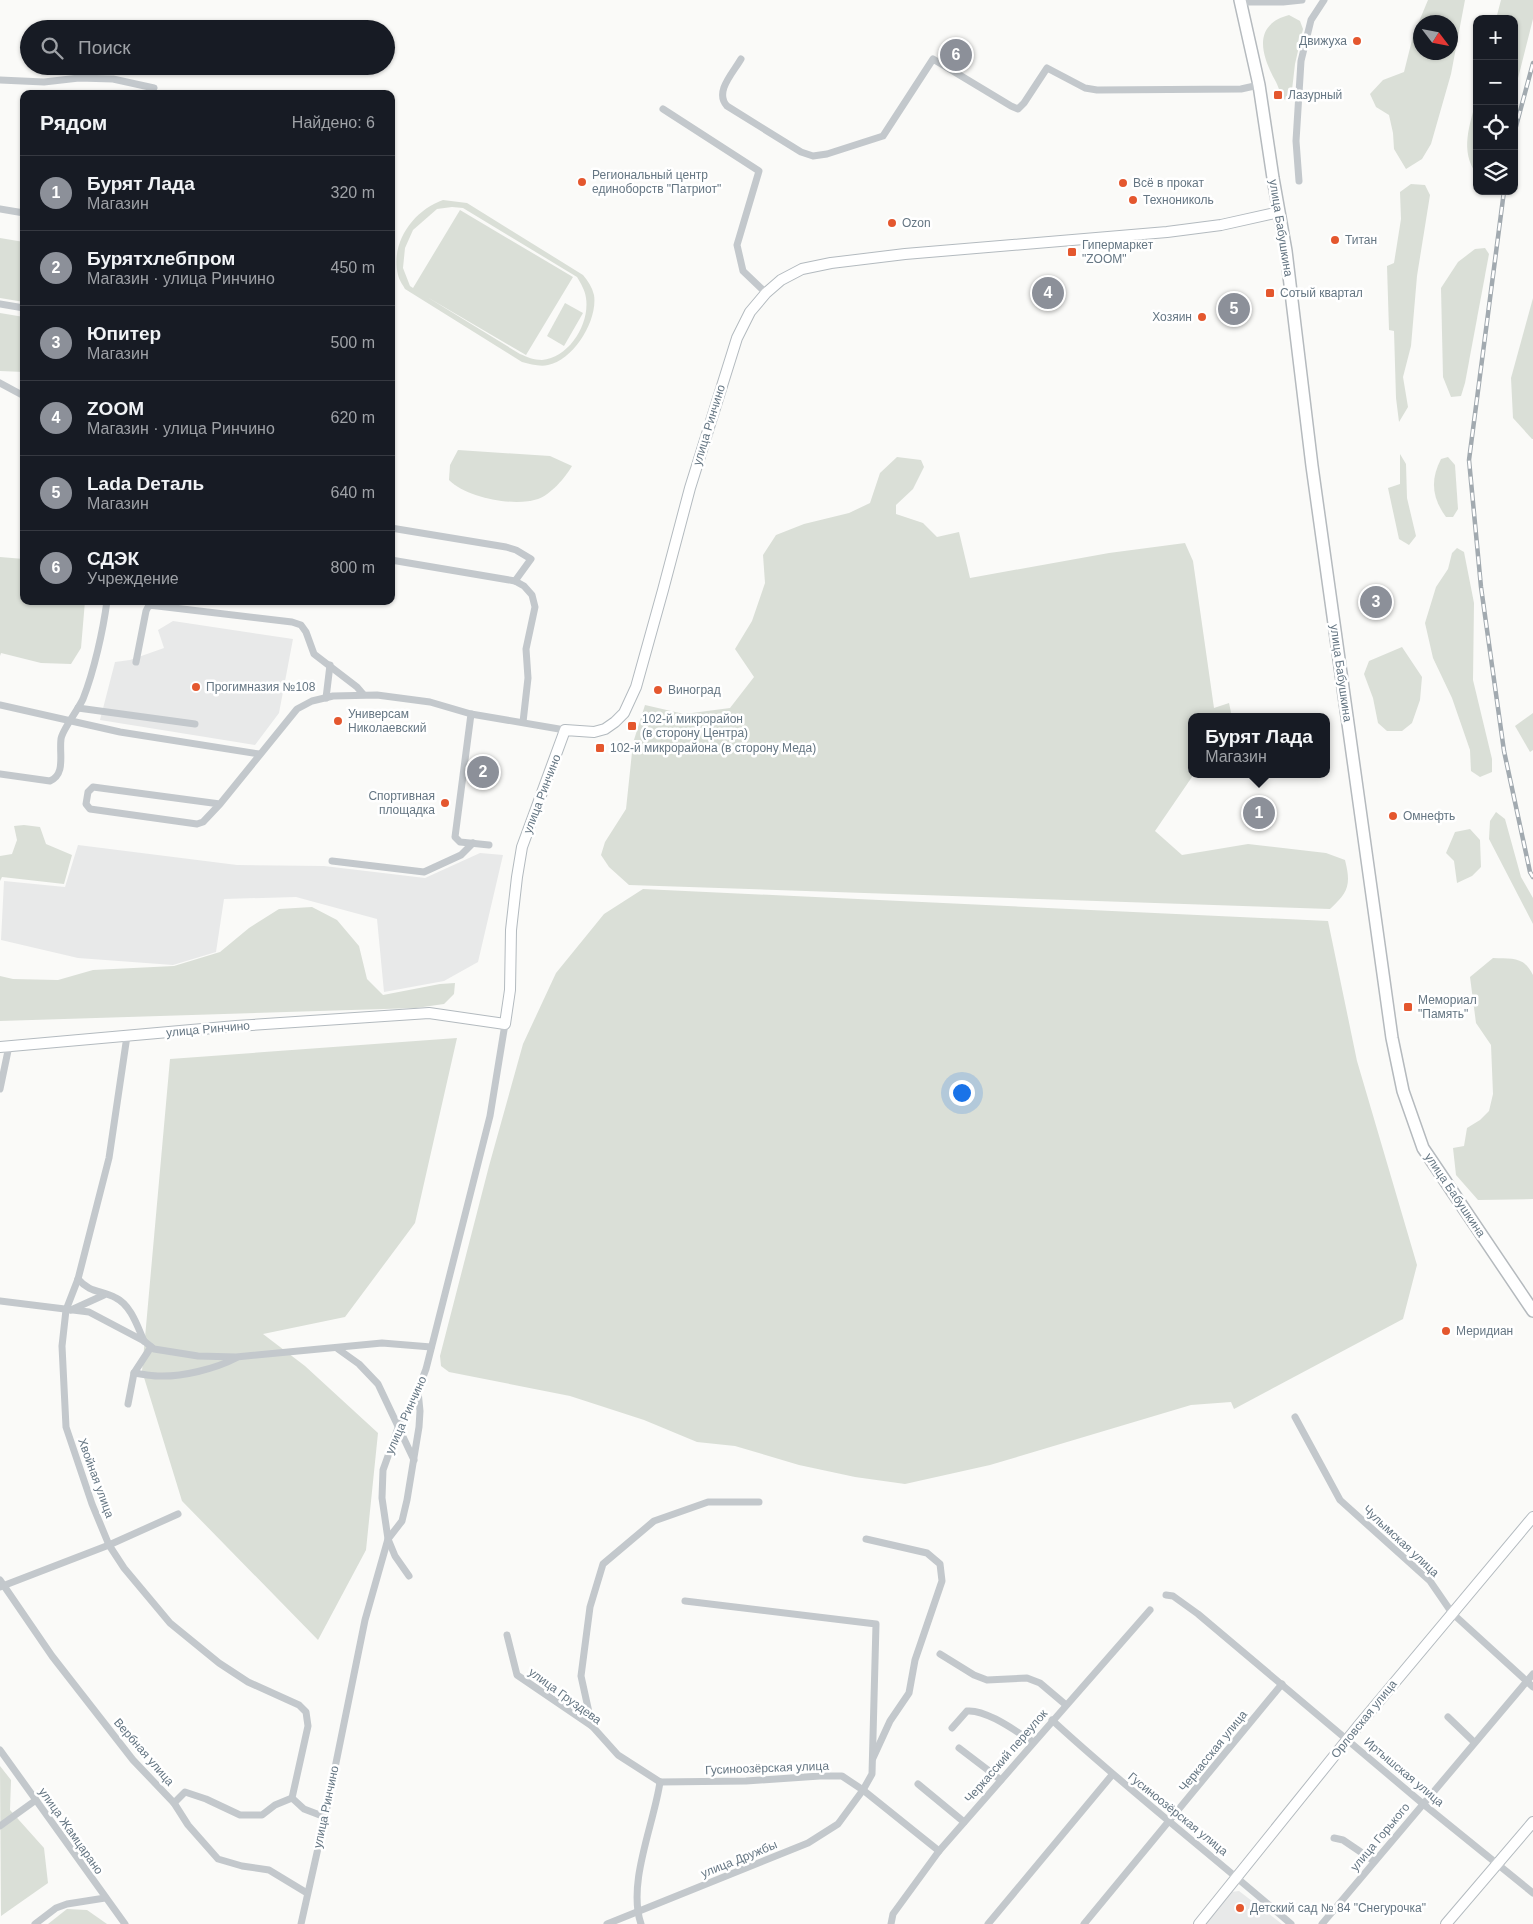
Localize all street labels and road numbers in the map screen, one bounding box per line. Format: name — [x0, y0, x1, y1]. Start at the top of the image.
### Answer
street label: улица Бабушкина — [1266, 178, 1296, 278]
street label: улица Ринчино — [690, 383, 728, 467]
street label: улица Бабушкина — [1327, 623, 1355, 723]
street label: улица Ринчино — [520, 752, 564, 836]
street label: улица Ринчино — [166, 1018, 251, 1040]
street label: улица Бабушкина — [1422, 1150, 1488, 1240]
street label: улица Ринчино — [383, 1374, 430, 1456]
street label: Хвойная улица — [75, 1436, 117, 1520]
street label: Чулымская улица — [1360, 1502, 1442, 1580]
street label: улица Груздева — [526, 1665, 604, 1727]
street label: Орловская улица — [1328, 1677, 1400, 1761]
street label: Черкасский переулок — [962, 1706, 1051, 1805]
street label: Черкасская улица — [1176, 1707, 1250, 1794]
street label: Вербная улица — [111, 1716, 177, 1789]
street label: Иртышская улица — [1361, 1735, 1447, 1810]
street label: Гусиноозёрская улица — [705, 1759, 830, 1777]
street label: улица Ринчино — [310, 1764, 342, 1849]
street label: Гусиноозёрская улица — [1125, 1770, 1231, 1859]
street label: улица Жамцарано — [36, 1785, 106, 1877]
street label: улица Горького — [1347, 1800, 1413, 1874]
street label: улица Дружбы — [699, 1837, 779, 1881]

